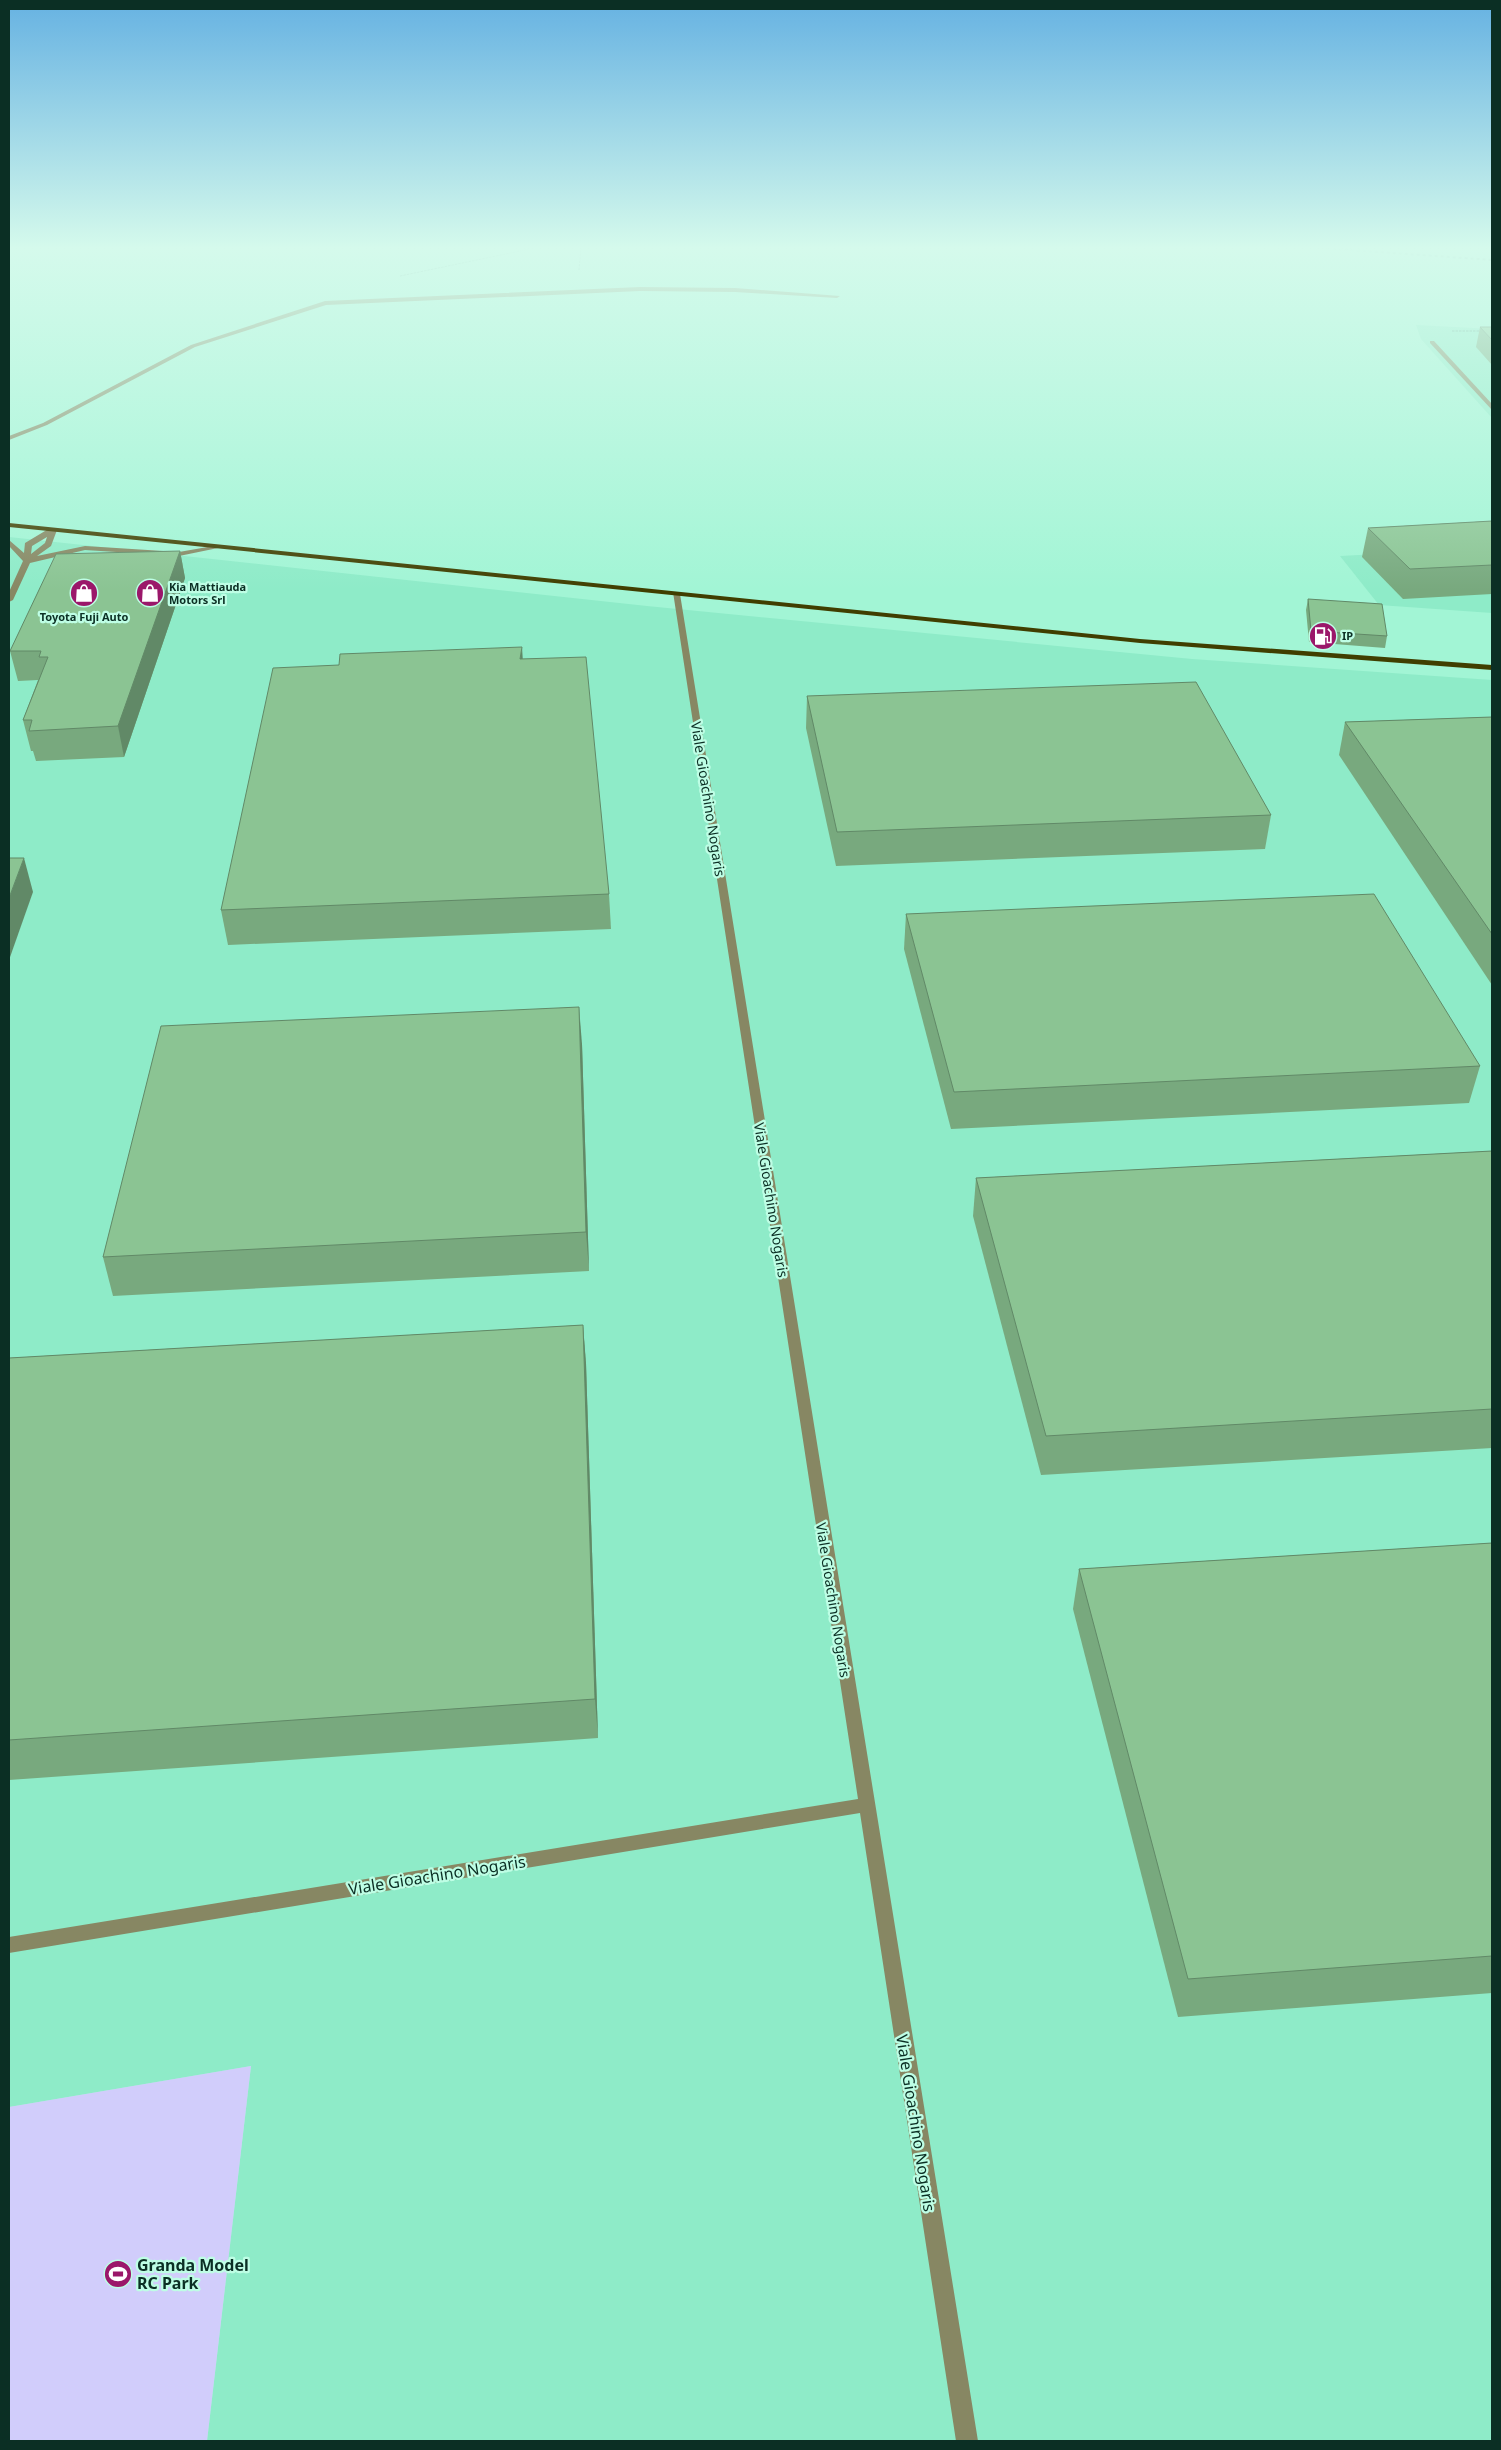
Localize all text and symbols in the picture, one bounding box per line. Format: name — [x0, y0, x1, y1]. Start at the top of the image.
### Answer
shop icon: Toyota Fuji Auto — [69, 578, 99, 608]
shop icon: Kia Mattiauda Motors Srl — [135, 578, 165, 608]
place label: Kia Mattiauda Motors Srl — [169, 579, 246, 607]
place label: Toyota Fuji Auto — [40, 609, 128, 624]
fuel station icon: IP — [1308, 621, 1338, 651]
place label: IP — [1342, 628, 1353, 643]
street label: Viale Gioachino Nogaris — [687, 720, 730, 878]
street label: Viale Gioachino Nogaris — [750, 1121, 793, 1279]
street label: Viale Gioachino Nogaris — [812, 1521, 855, 1679]
street label: Viale Gioachino Nogaris — [347, 1850, 527, 1900]
street label: Viale Gioachino Nogaris — [891, 2033, 941, 2213]
place label: Granda Model RC Park — [137, 2254, 249, 2294]
sports icon: Granda Model RC Park — [103, 2259, 133, 2289]

